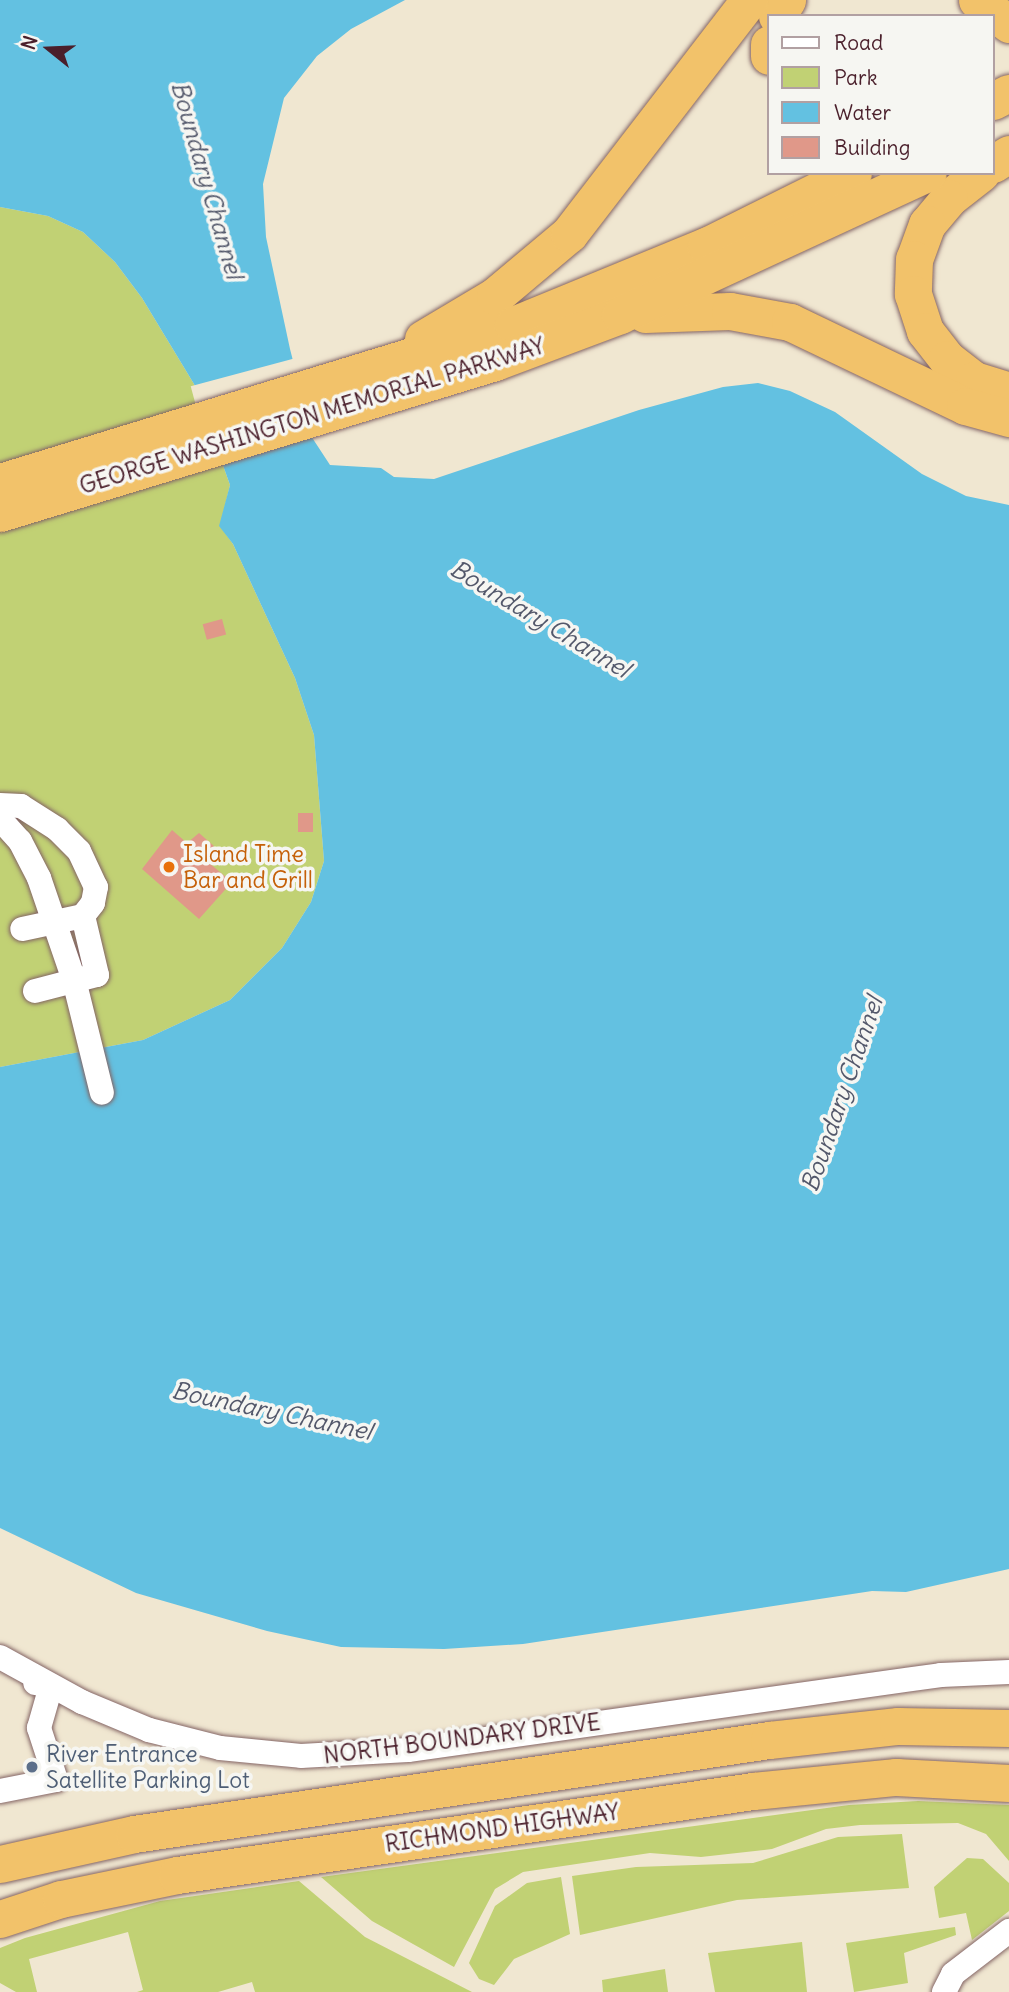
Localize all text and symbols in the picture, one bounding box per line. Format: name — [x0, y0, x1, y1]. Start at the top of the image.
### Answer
north arrow — [14, 14, 84, 84]
legend — [768, 14, 995, 175]
text: Road — [834, 29, 883, 56]
text: N — [16, 33, 42, 52]
text: Park — [834, 64, 877, 91]
water label: Boundary Channel — [165, 78, 249, 282]
text: Water — [834, 99, 891, 126]
text: Building — [834, 134, 910, 161]
street label: GEORGE WASHINGTON MEMORIAL PARKWAY — [76, 332, 548, 500]
water label: Boundary Channel — [445, 554, 635, 684]
place label: Island Time Bar and Grill — [183, 840, 313, 894]
marker: Island Time Bar and Grill — [161, 859, 177, 875]
water label: Boundary Channel — [795, 993, 889, 1195]
water label: Boundary Channel — [169, 1376, 375, 1446]
street label: NORTH BOUNDARY DRIVE — [322, 1708, 602, 1770]
place label: River Entrance Satellite Parking Lot — [46, 1740, 250, 1794]
marker: River Entrance Satellite Parking Lot — [24, 1759, 40, 1775]
street label: RICHMOND HIGHWAY — [383, 1798, 621, 1858]

